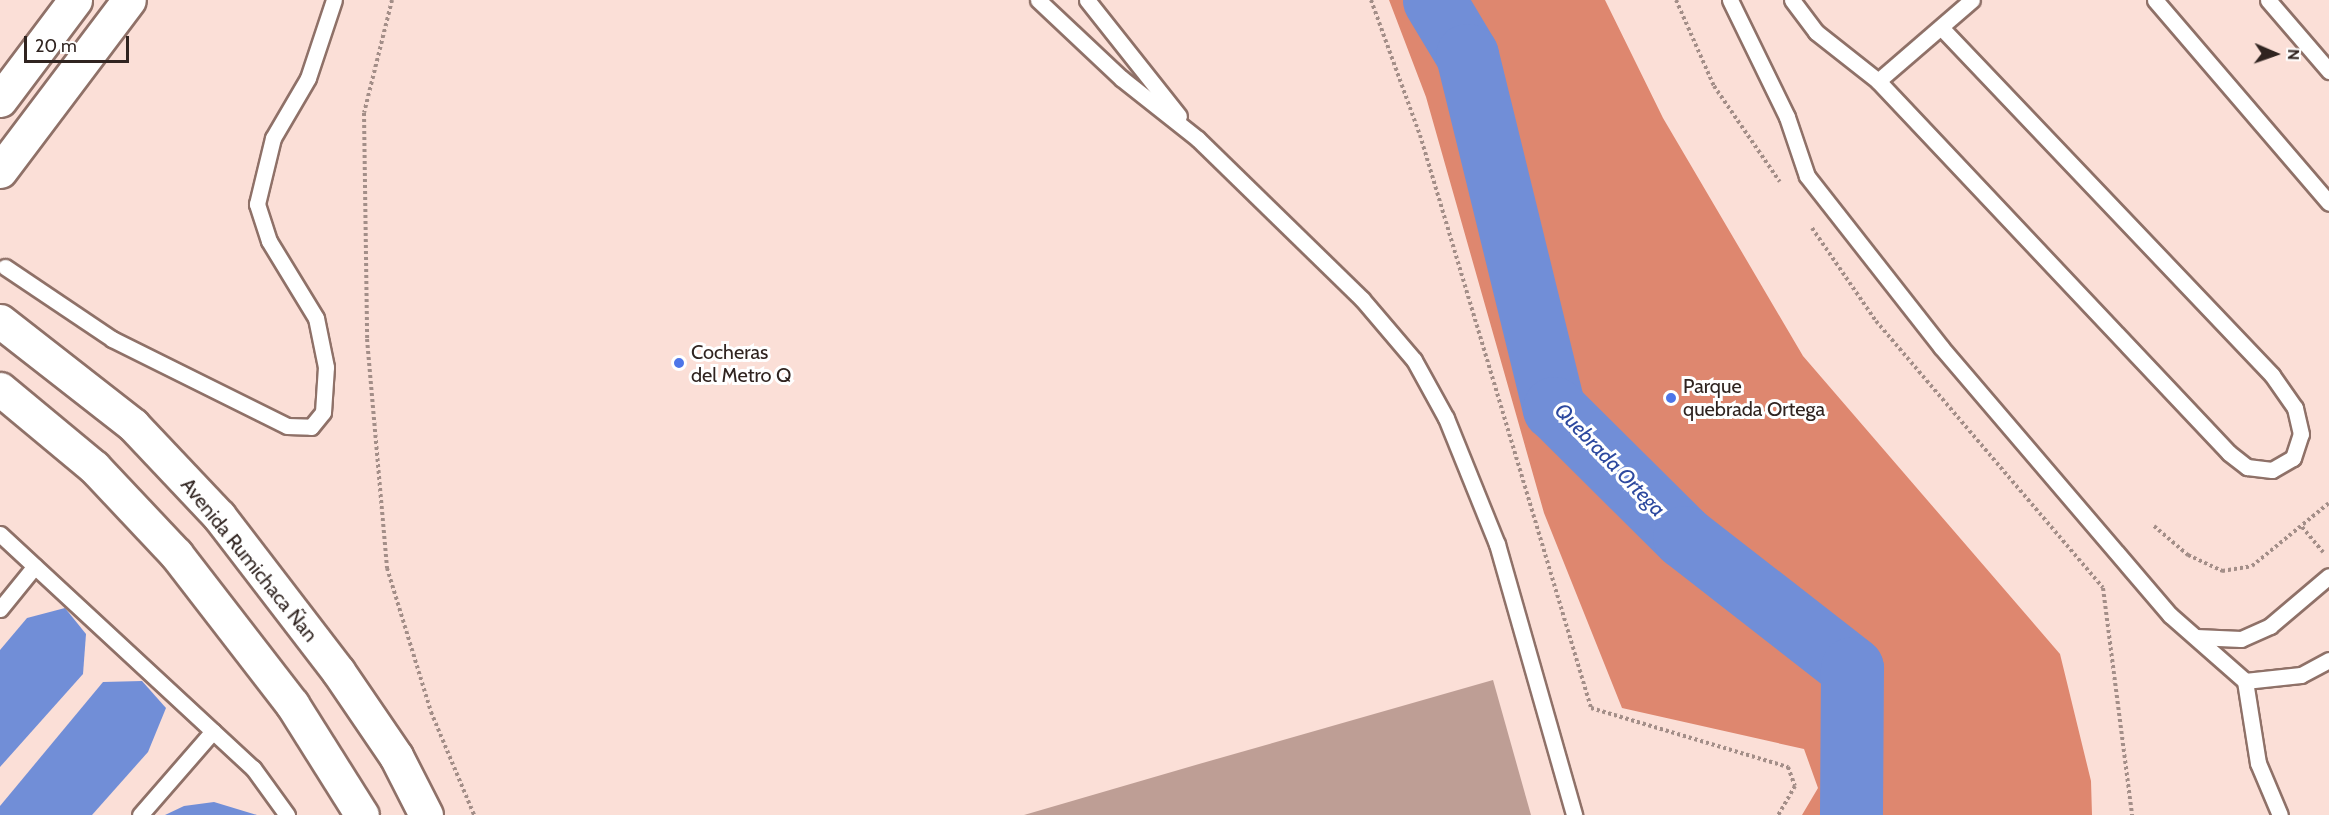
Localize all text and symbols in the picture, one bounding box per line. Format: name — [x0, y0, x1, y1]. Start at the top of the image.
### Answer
scale bar — [27, 24, 132, 62]
north arrow — [2245, 24, 2305, 84]
text: 20 m — [35, 35, 77, 57]
text: N — [2284, 49, 2303, 61]
place label: Cocheras del Metro Q — [691, 340, 791, 387]
marker: Cocheras del Metro Q — [672, 356, 686, 370]
place label: Parque quebrada Ortega — [1683, 374, 1825, 421]
marker: Parque quebrada Ortega — [1664, 391, 1678, 405]
water label: Quebrada Ortega — [1550, 398, 1670, 522]
street label: Avenida Rumichaca Ñan — [176, 473, 322, 647]

